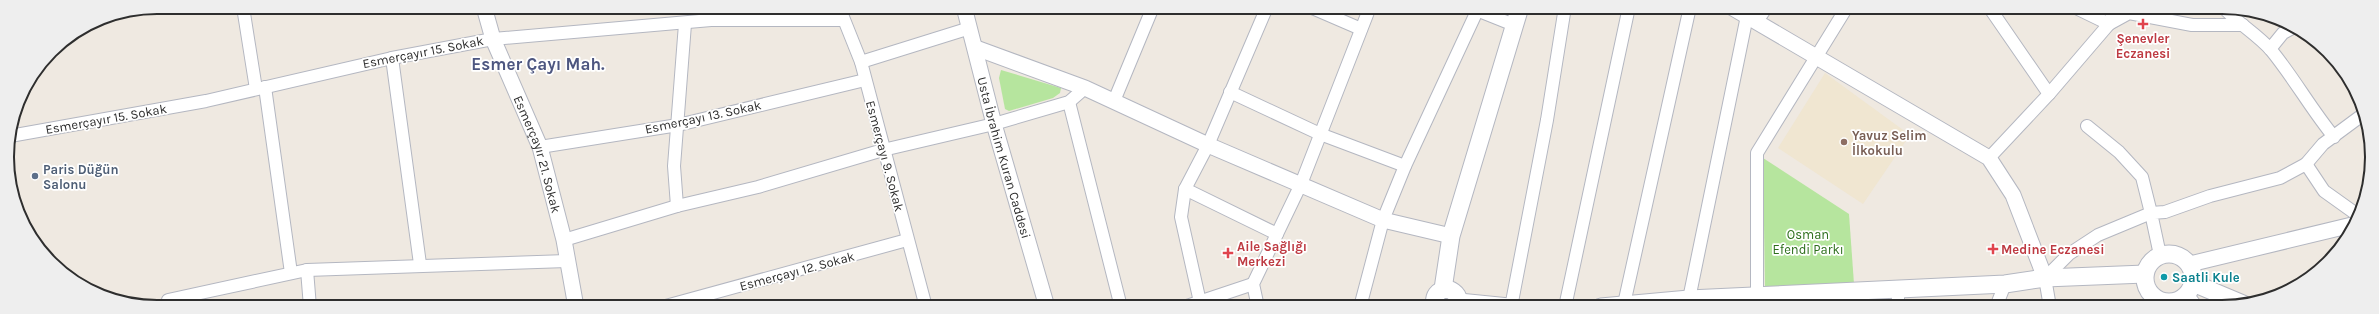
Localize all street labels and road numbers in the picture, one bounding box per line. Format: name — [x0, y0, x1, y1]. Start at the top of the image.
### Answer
street label: Esmerçayır 15. Sokak — [361, 33, 485, 71]
street label: Usta İbrahim Kuran Caddesi — [975, 75, 1034, 240]
street label: Esmerçayır 21. Sokak — [511, 93, 564, 214]
street label: Esmerçayı 13. Sokak — [643, 97, 763, 137]
street label: Esmerçayı 9. Sokak — [863, 99, 907, 213]
street label: Esmerçayır 15. Sokak — [44, 101, 168, 137]
street label: Esmerçayı 12. Sokak — [738, 248, 856, 294]

